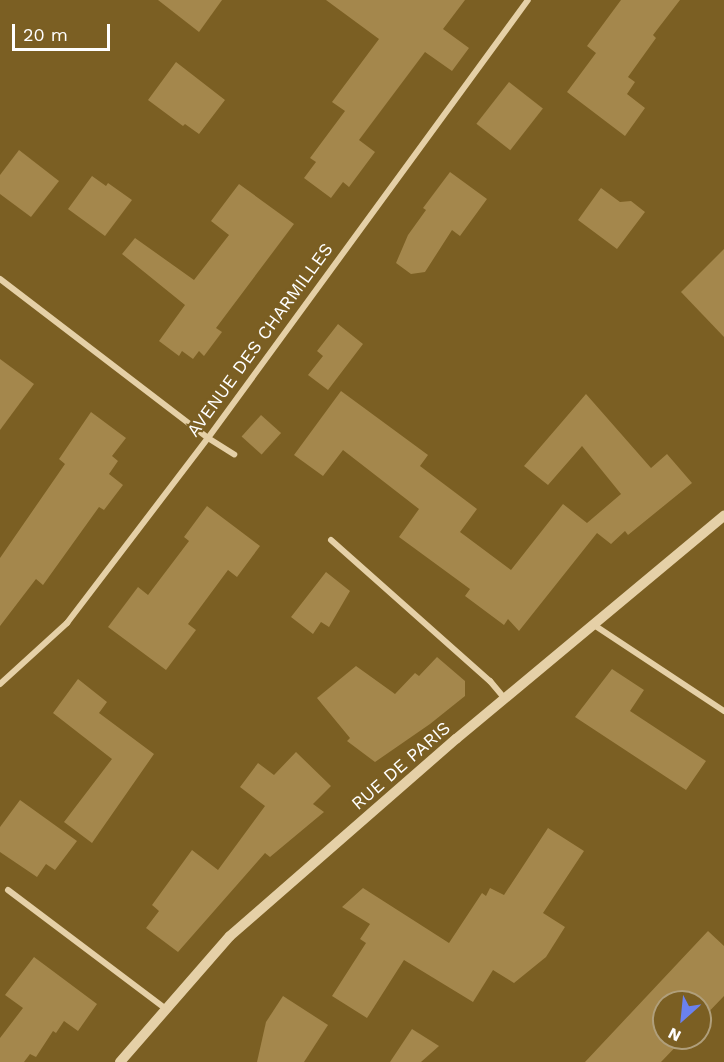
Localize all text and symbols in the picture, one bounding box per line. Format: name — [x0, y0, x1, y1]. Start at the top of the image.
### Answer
scale bar — [15, 12, 112, 50]
text: 20 m — [23, 24, 68, 45]
street label: AVENUE DES CHARMILLES — [182, 239, 338, 441]
street label: RUE DE PARIS — [347, 717, 455, 815]
north arrow — [652, 990, 712, 1050]
text: N — [665, 1024, 684, 1046]

